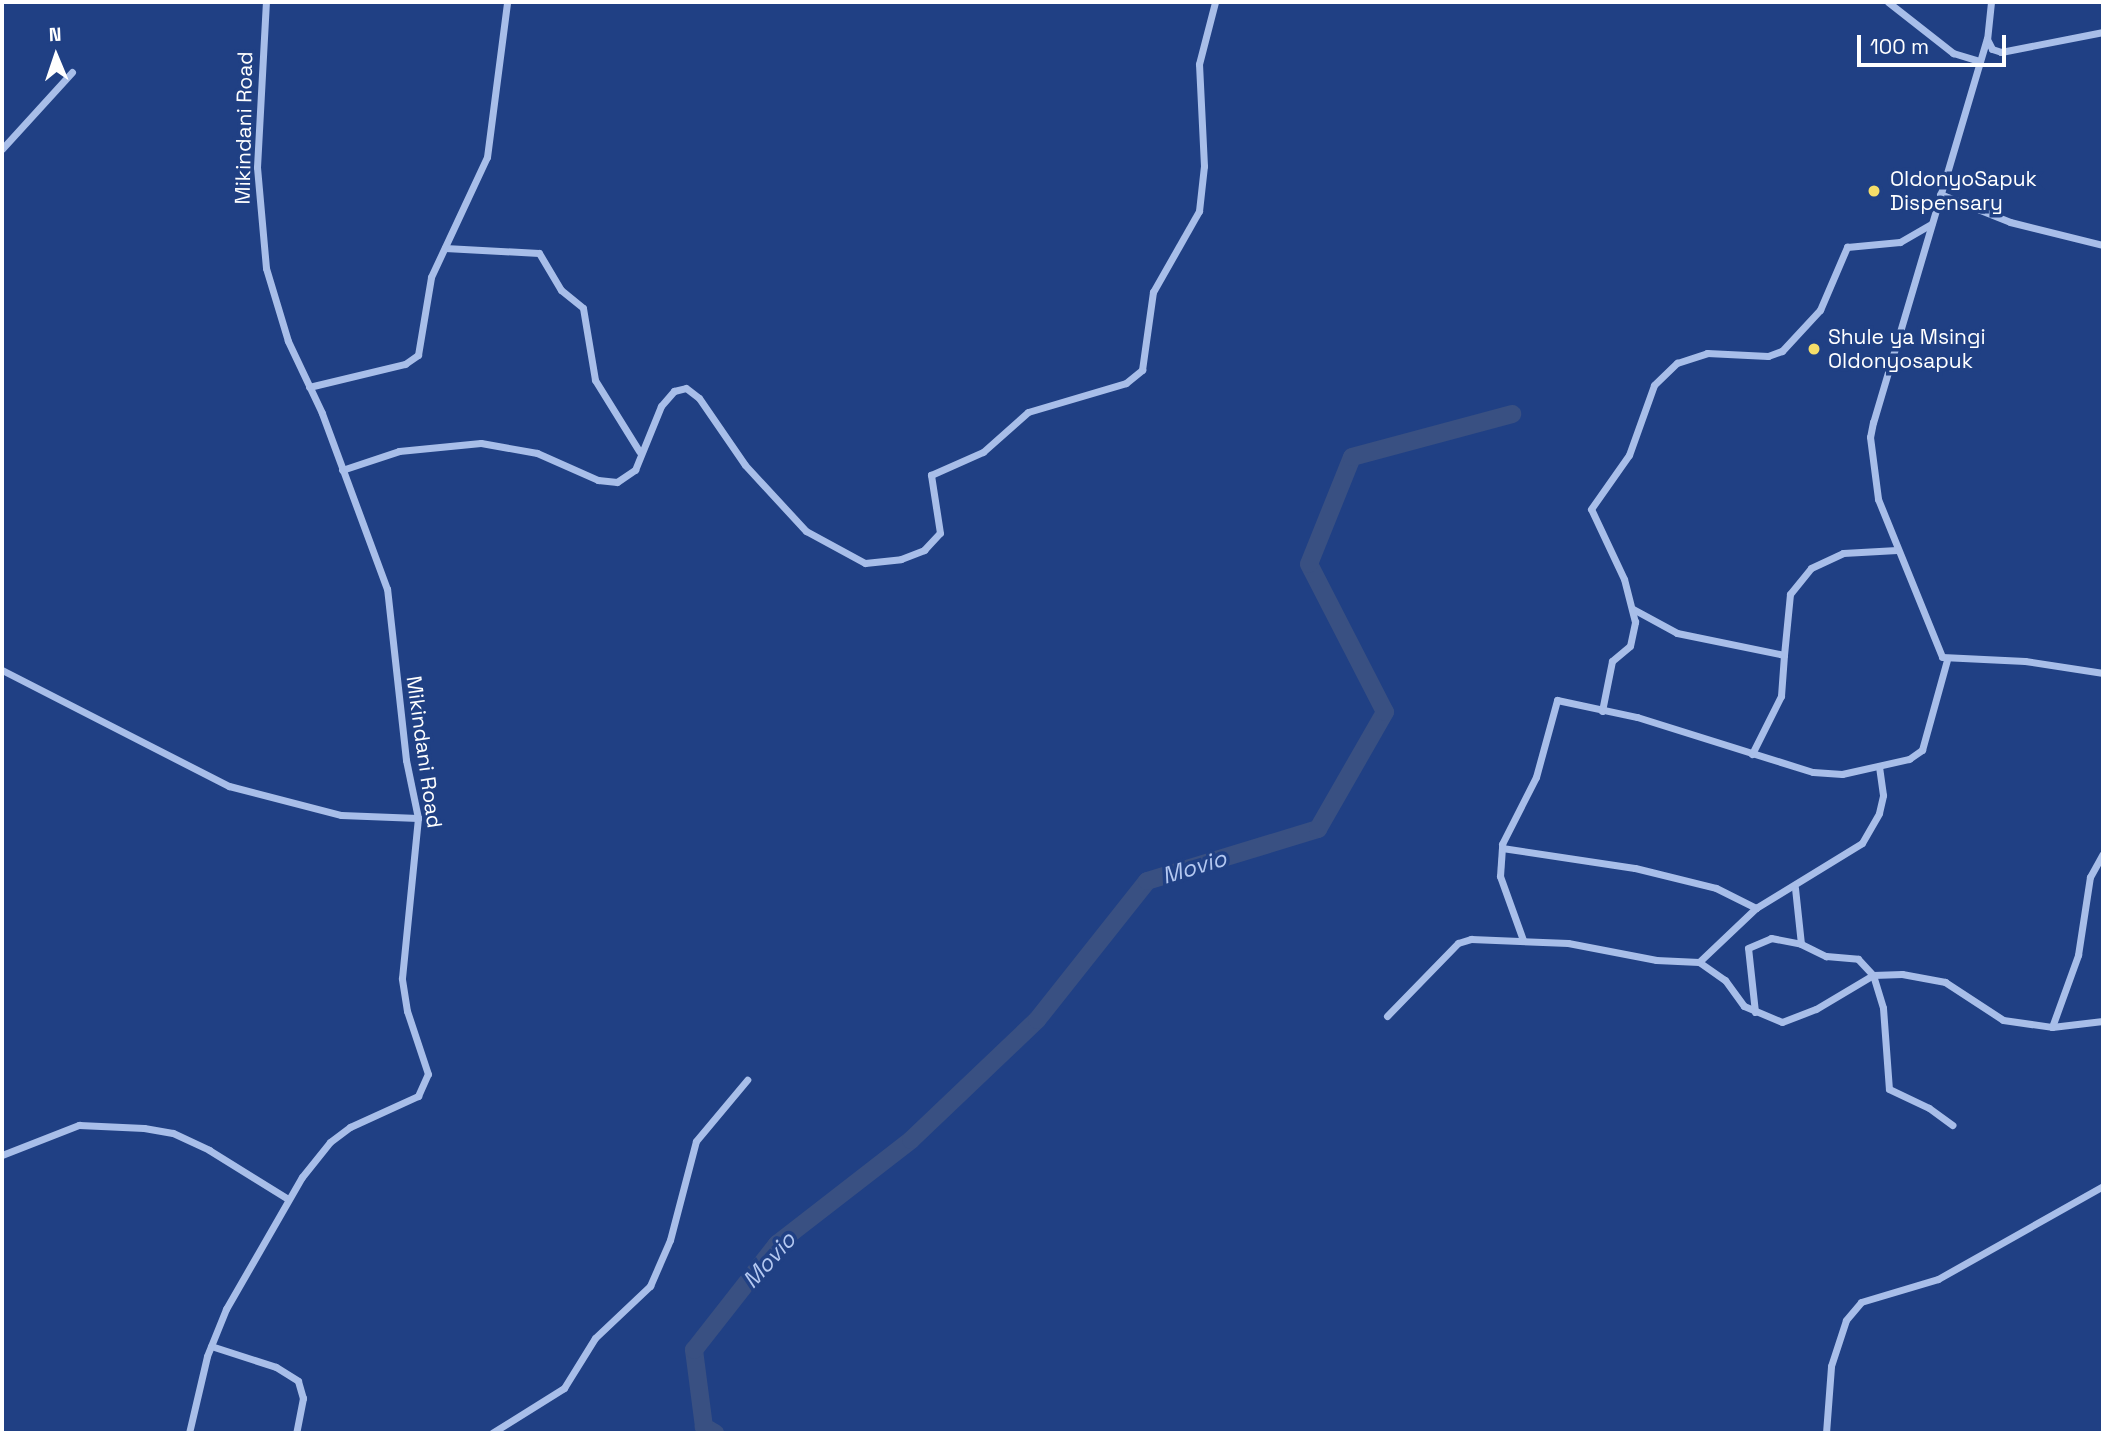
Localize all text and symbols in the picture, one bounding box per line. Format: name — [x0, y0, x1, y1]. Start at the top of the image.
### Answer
north arrow — [21, 21, 91, 91]
scale bar — [1860, 21, 2009, 65]
text: N — [48, 22, 62, 47]
text: 100 m — [1870, 33, 1929, 60]
street label: Mikindani Road — [230, 51, 258, 205]
place label: OldonyoSapuk Dispensary — [1890, 166, 2037, 216]
marker: OldonyoSapuk Dispensary — [1864, 181, 1884, 201]
place label: Shule ya Msingi Oldonyosapuk — [1828, 324, 1986, 374]
marker: Shule ya Msingi Oldonyosapuk — [1806, 341, 1822, 357]
street label: Mikindani Road — [401, 674, 447, 830]
water label: Movio — [1158, 844, 1230, 890]
water label: Movio — [737, 1226, 801, 1294]

